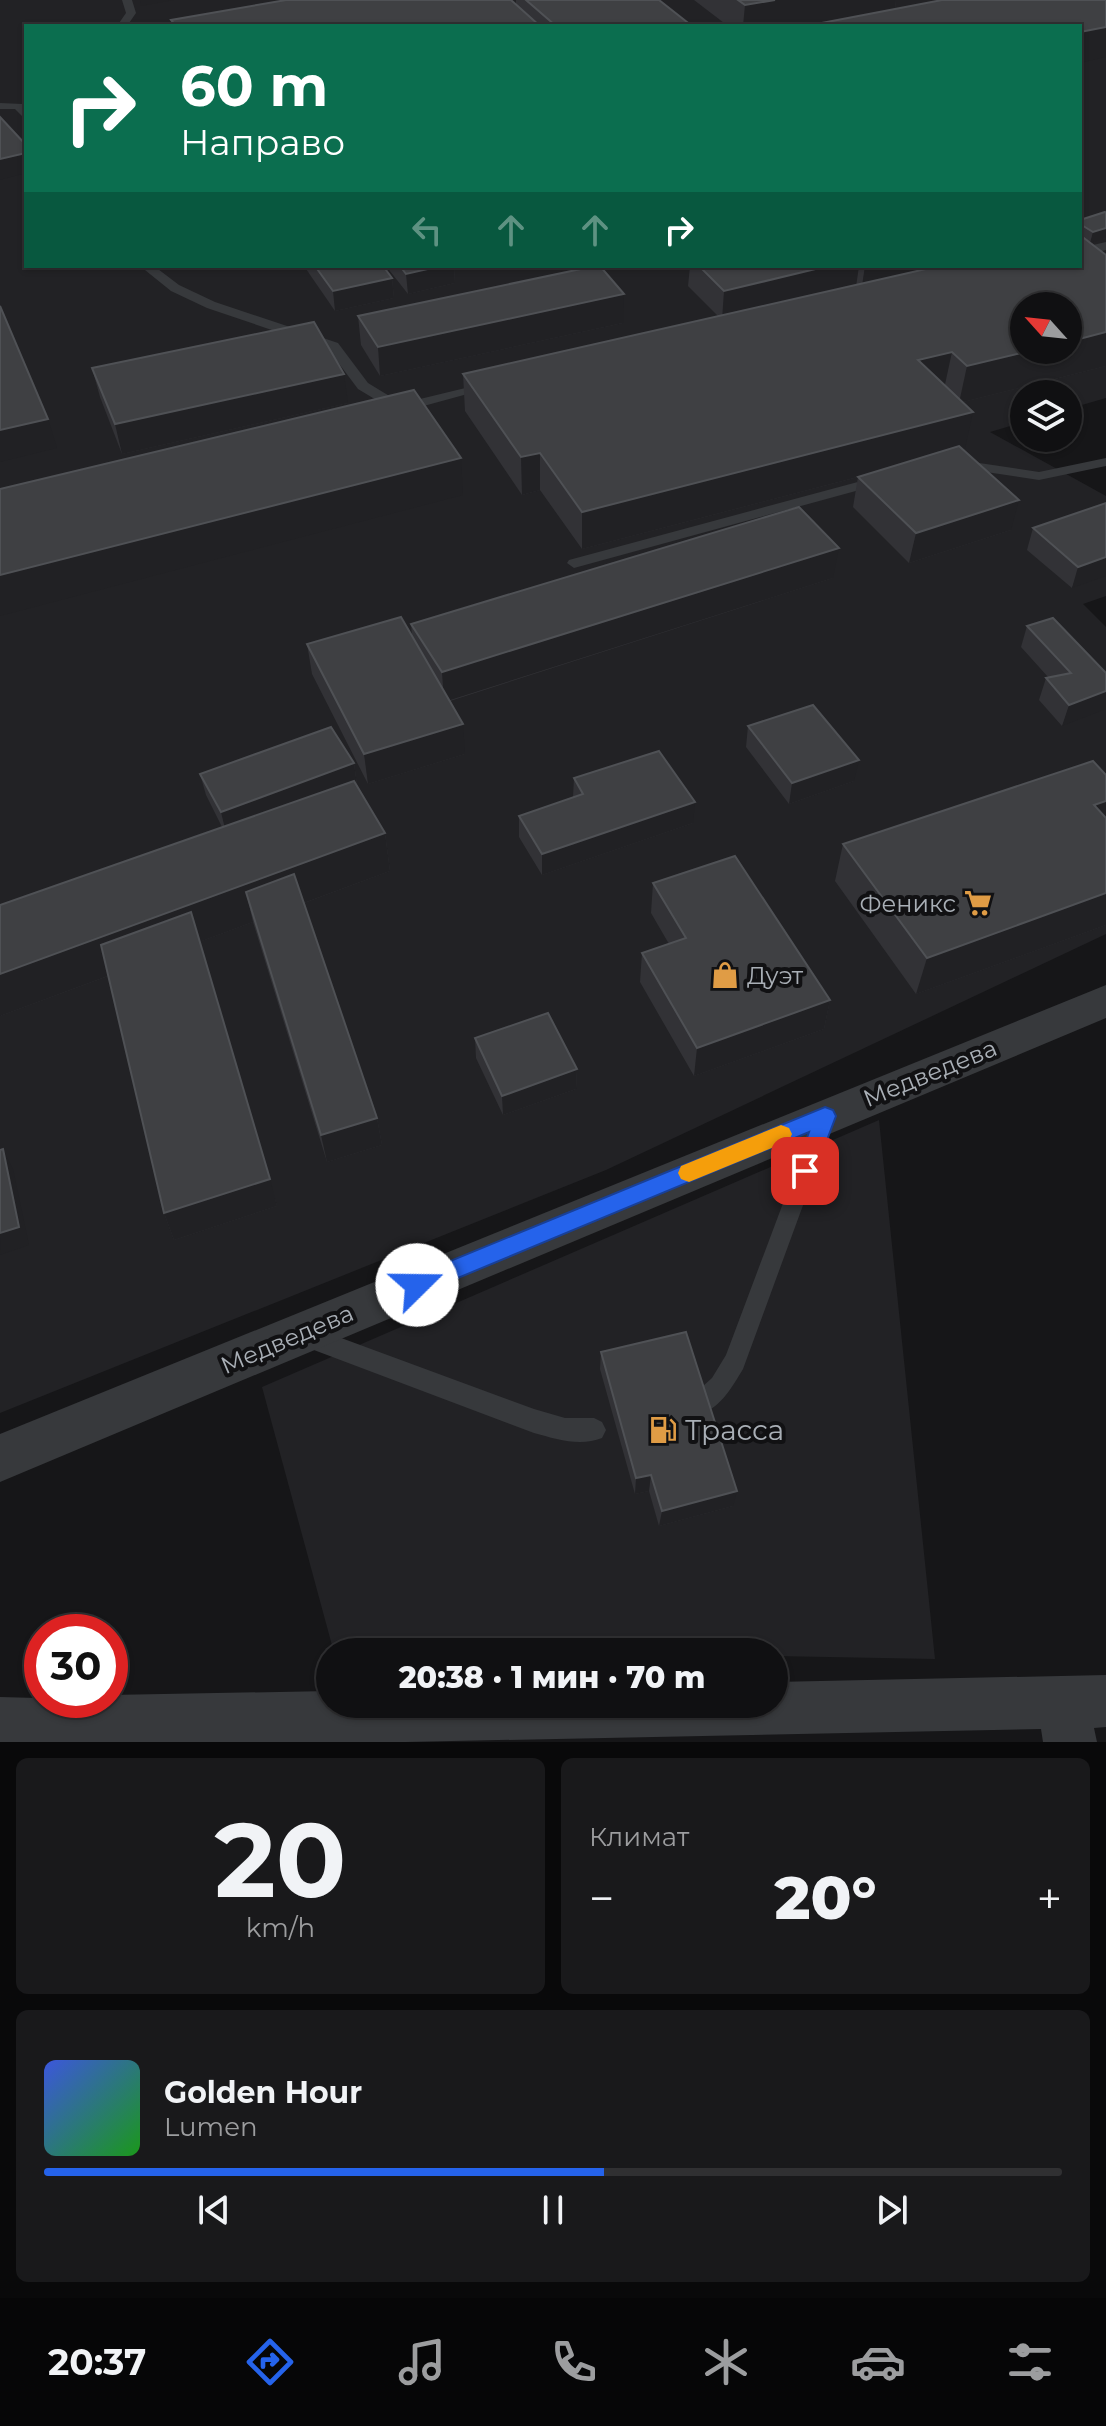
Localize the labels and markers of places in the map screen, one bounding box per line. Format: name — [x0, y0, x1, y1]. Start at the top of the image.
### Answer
supermarket icon: Феникс — [963, 888, 993, 918]
place label: Феникс — [859, 889, 956, 918]
shop icon: Дуэт — [710, 960, 740, 990]
place label: Дуэт — [747, 961, 804, 990]
pin — [771, 1137, 839, 1205]
place label: Трасса — [685, 1413, 784, 1447]
fuel station icon: Трасса — [648, 1415, 678, 1445]

